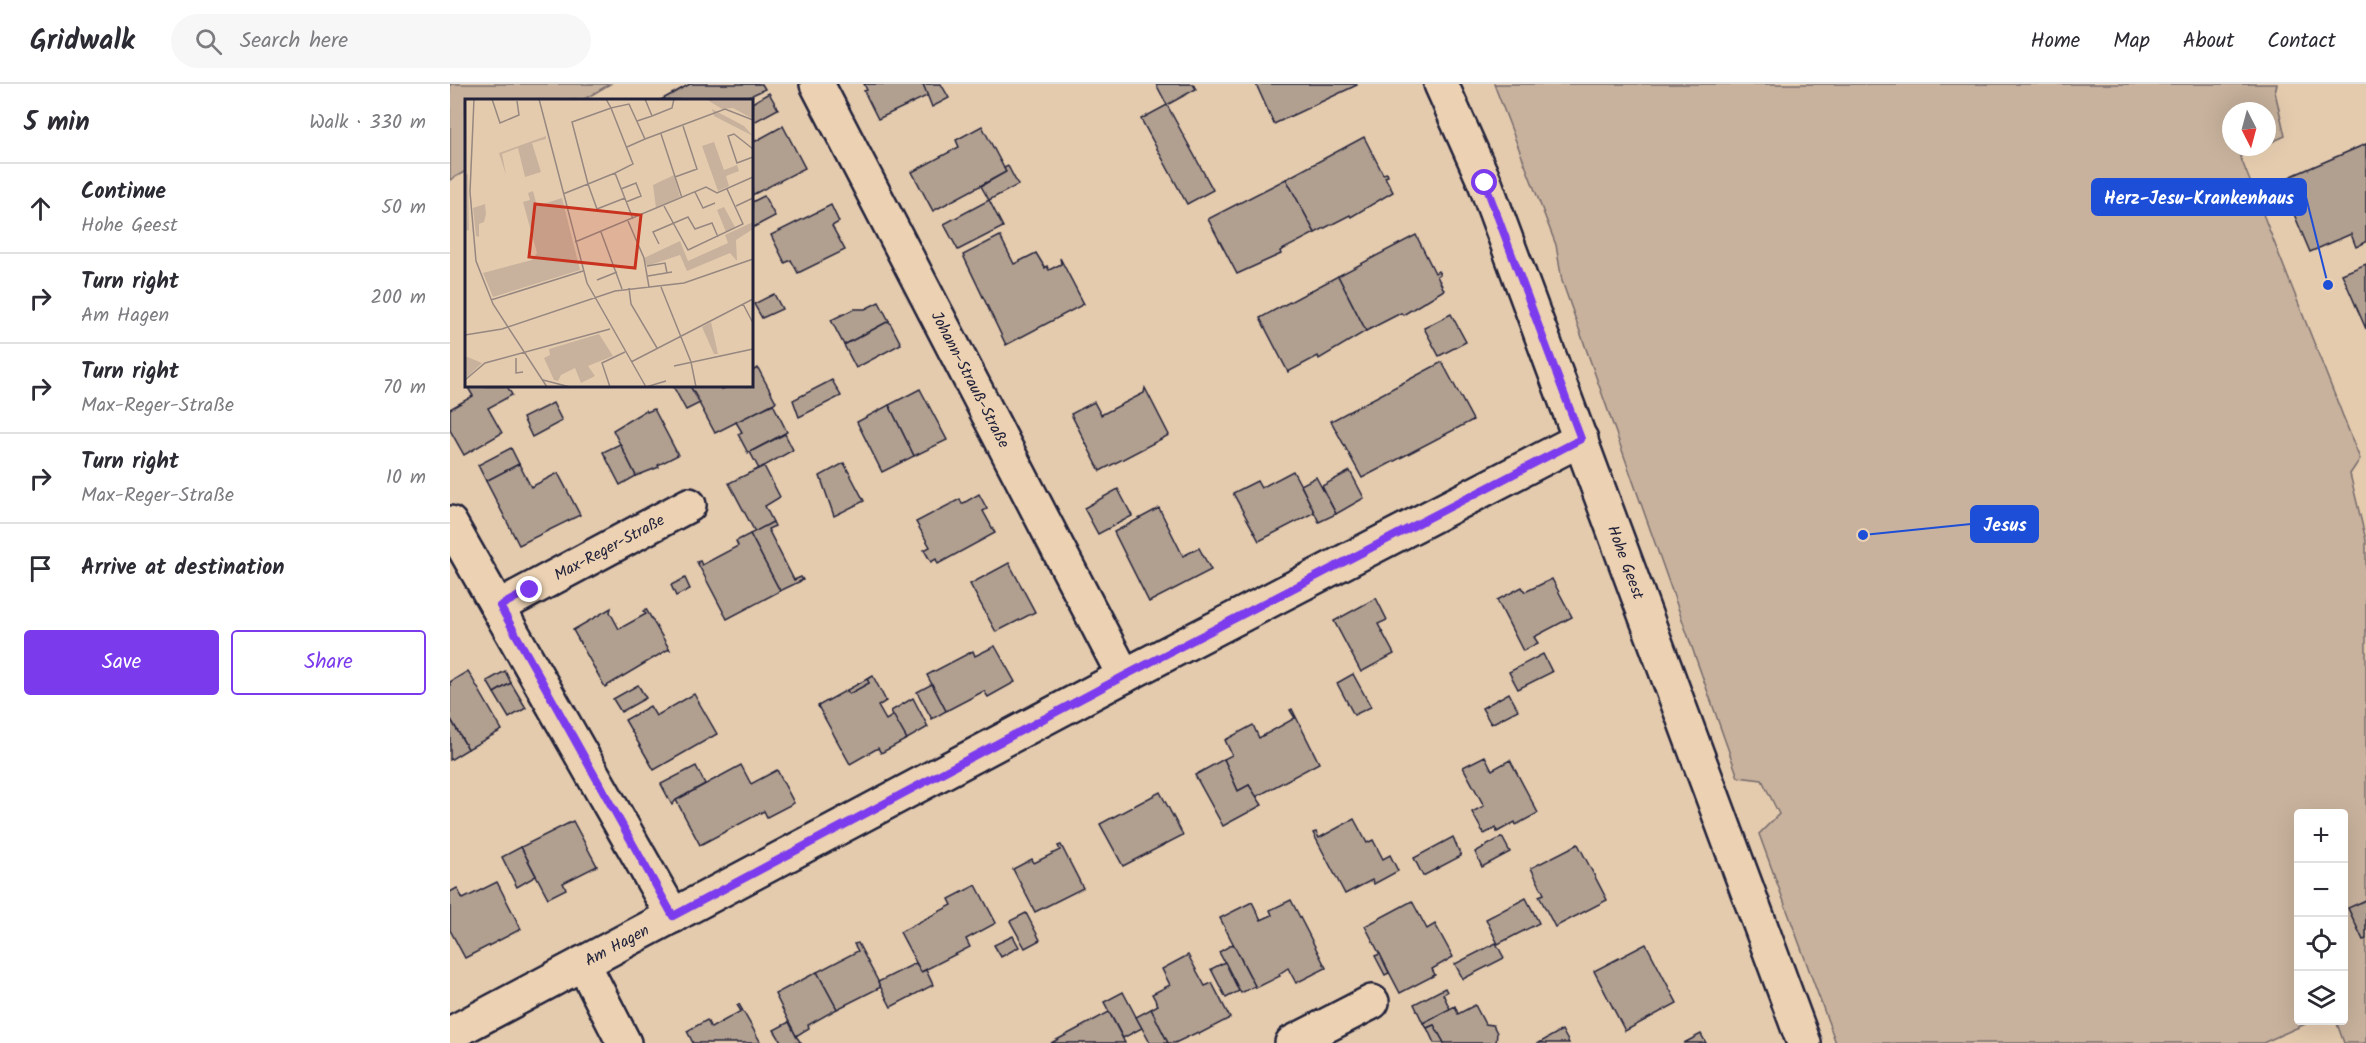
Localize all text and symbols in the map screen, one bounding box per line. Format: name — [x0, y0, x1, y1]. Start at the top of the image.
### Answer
search box — [171, 14, 591, 68]
text: Gridwalk — [30, 19, 135, 64]
text: Search here — [240, 24, 348, 59]
icon: search — [192, 25, 225, 58]
text: Home — [2031, 25, 2080, 58]
text: Map — [2113, 25, 2150, 58]
text: About — [2183, 25, 2234, 58]
text: Contact — [2267, 25, 2336, 58]
inset map — [465, 99, 753, 387]
text: 5 min — [24, 102, 90, 144]
north arrow — [2222, 102, 2276, 156]
text: Walk · 330 m — [309, 107, 426, 139]
route start — [1471, 169, 1497, 195]
text: Continue — [81, 175, 166, 210]
callout: Herz-Jesu-Krankenhaus — [2092, 179, 2306, 215]
text: Herz-Jesu-Krankenhaus — [2104, 185, 2295, 214]
icon: ahead — [24, 192, 57, 225]
text: 50 m — [381, 192, 426, 224]
text: Hohe Geest — [81, 210, 178, 242]
text: Turn right — [81, 265, 179, 300]
icon: right — [24, 282, 57, 315]
text: 200 m — [370, 282, 426, 314]
text: Am Hagen — [81, 300, 169, 332]
street label: Johann-Strauß-Straße — [924, 307, 1016, 453]
text: Turn right — [81, 355, 179, 390]
icon: right — [24, 372, 57, 405]
text: 70 m — [383, 372, 426, 404]
text: Max-Reger-Straße — [81, 390, 234, 422]
text: Turn right — [81, 445, 179, 480]
icon: right — [24, 462, 57, 495]
text: 10 m — [386, 462, 426, 494]
text: Max-Reger-Straße — [81, 480, 234, 512]
callout: Jesus — [1971, 506, 2038, 542]
street label: Max-Reger-Straße — [549, 508, 669, 587]
text: Jesus — [1983, 512, 2027, 541]
street label: Hohe Geest — [1601, 522, 1651, 604]
text: Arrive at destination — [81, 551, 284, 586]
icon: arrive — [24, 552, 57, 585]
route end — [516, 576, 542, 602]
button: Save — [24, 630, 219, 695]
button: Share — [231, 630, 426, 695]
map controls — [2294, 809, 2348, 1025]
button: + — [2294, 809, 2348, 863]
button: − — [2294, 863, 2348, 917]
button: locate — [2294, 917, 2348, 971]
street label: Am Hagen — [580, 918, 654, 973]
button: layers — [2294, 971, 2348, 1025]

